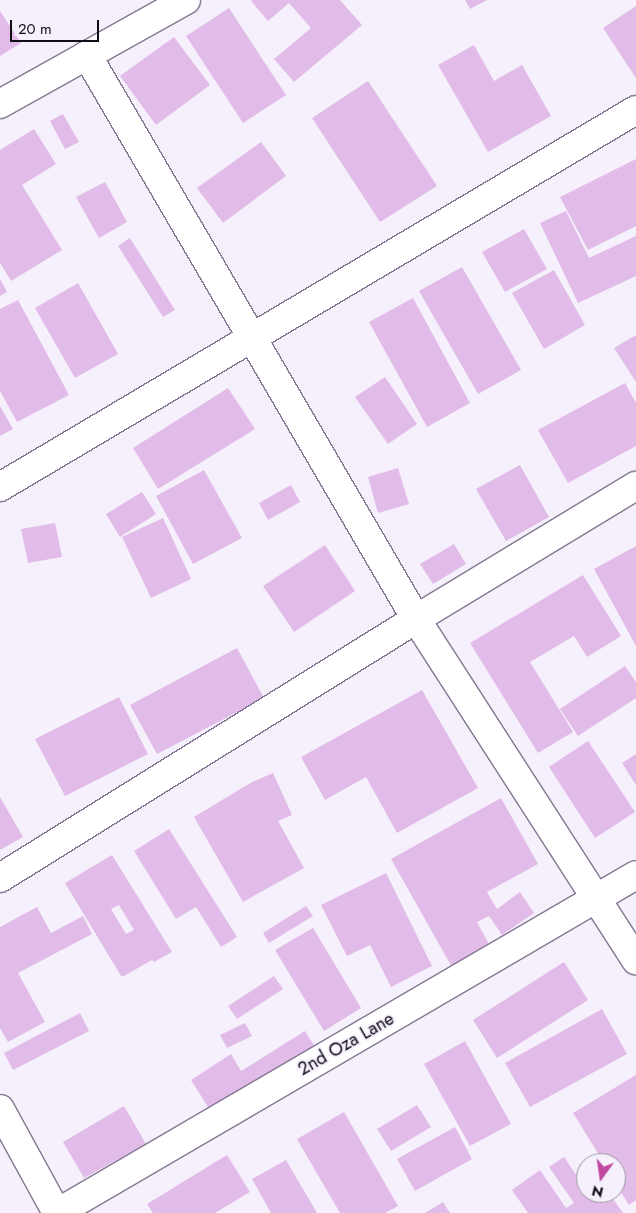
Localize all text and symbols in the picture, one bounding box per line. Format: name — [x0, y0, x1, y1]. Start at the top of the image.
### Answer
scale bar — [12, 10, 101, 42]
text: 20 m — [18, 18, 52, 40]
street label: 2nd Oza Lane — [294, 1008, 398, 1080]
north arrow — [576, 1153, 626, 1203]
text: N — [590, 1181, 605, 1203]

